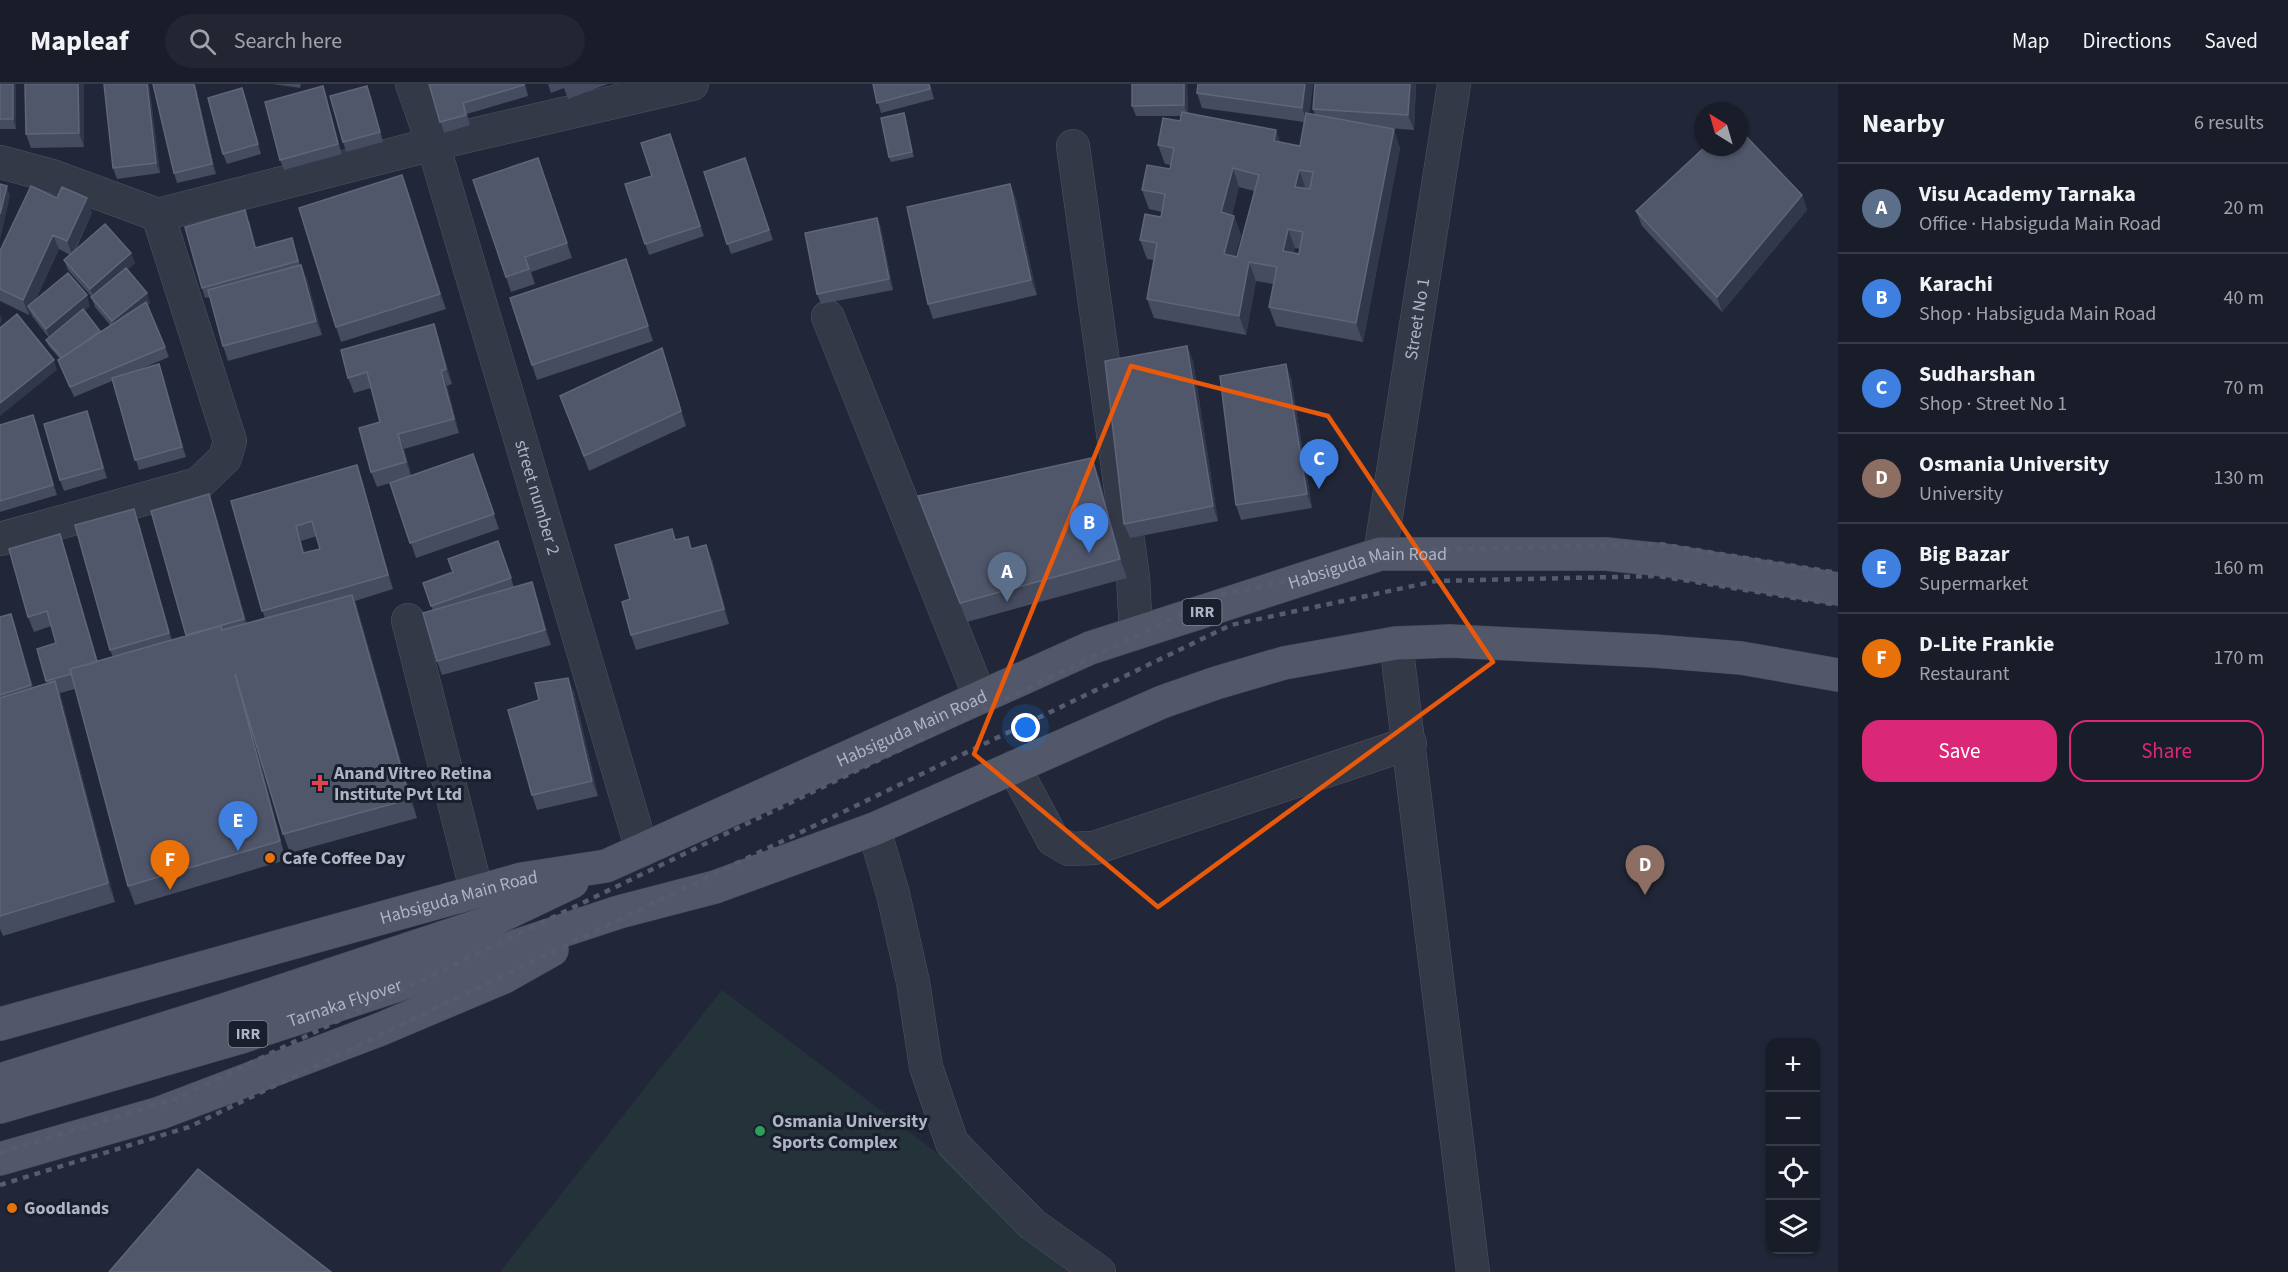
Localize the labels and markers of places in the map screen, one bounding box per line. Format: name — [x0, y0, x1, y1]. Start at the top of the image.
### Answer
pin: C — [1300, 440, 1338, 489]
pin: B — [1070, 504, 1108, 553]
pin: A — [988, 552, 1026, 602]
place label: Anand Vitreo Retina Institute Pvt Ltd — [333, 761, 492, 807]
marker: Anand Vitreo Retina Institute Pvt Ltd — [311, 774, 329, 792]
pin: E — [218, 802, 258, 851]
pin: F — [150, 840, 190, 890]
place label: Cafe Coffee Day — [282, 846, 406, 871]
pin: D — [1626, 846, 1664, 895]
marker: Cafe Coffee Day — [263, 851, 277, 865]
place label: Osmania University Sports Complex — [772, 1109, 928, 1155]
marker: Osmania University Sports Complex — [753, 1124, 767, 1138]
place label: Goodlands — [24, 1196, 109, 1221]
marker: Goodlands — [5, 1201, 19, 1215]

